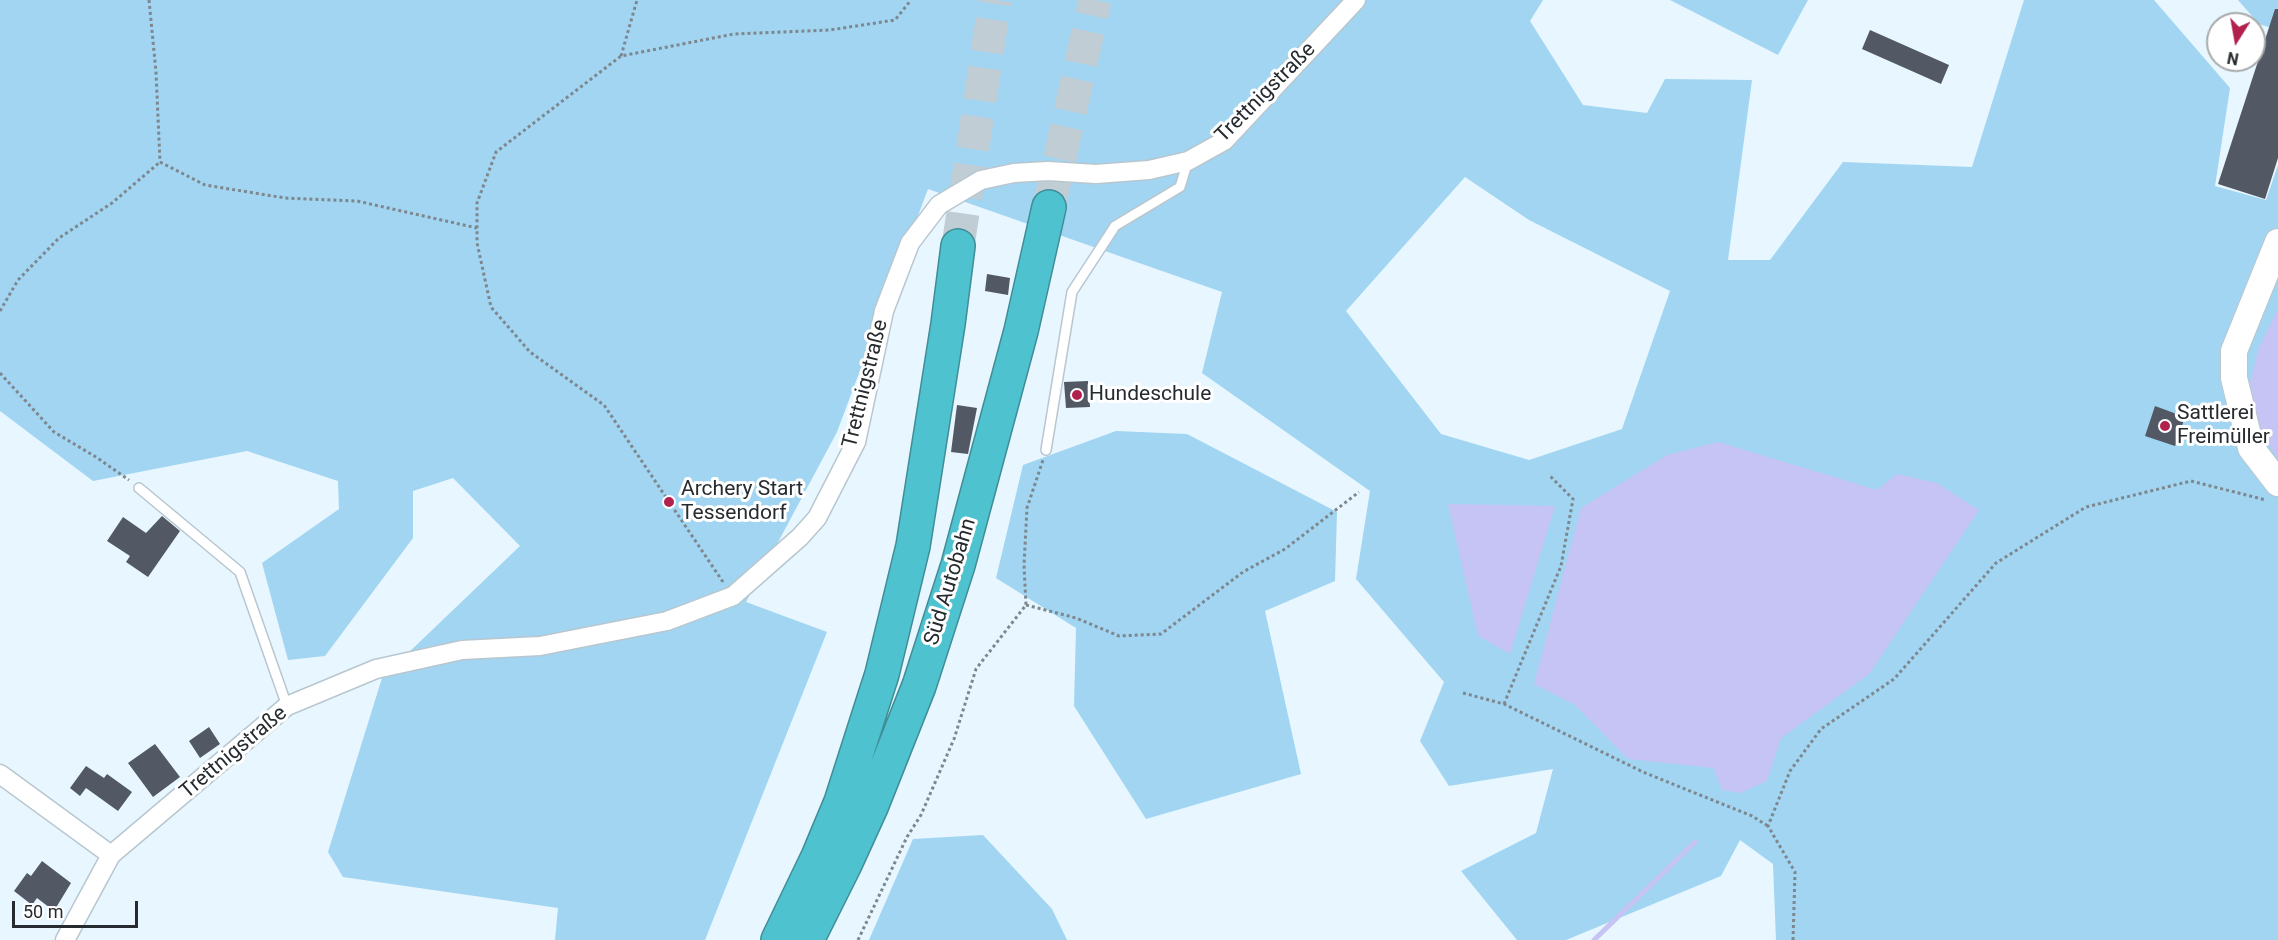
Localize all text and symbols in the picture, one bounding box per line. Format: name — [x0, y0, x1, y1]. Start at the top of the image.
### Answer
north arrow — [2206, 12, 2266, 72]
street label: Trettnigstraße — [1211, 38, 1321, 148]
text: N — [2226, 48, 2240, 69]
street label: Trettnigstraße — [838, 317, 894, 451]
place label: Hundeschule — [1089, 382, 1211, 408]
marker: Hundeschule — [1070, 388, 1084, 402]
place label: Sattlerei Freimüller — [2177, 401, 2270, 451]
marker: Sattlerei Freimüller — [2158, 419, 2172, 433]
place label: Archery Start Tessendorf — [681, 477, 803, 527]
marker: Archery Start Tessendorf — [662, 495, 676, 509]
street label: Süd Autobahn — [920, 516, 982, 648]
street label: Trettnigstraße — [176, 701, 292, 805]
scale bar — [15, 889, 141, 927]
text: 50 m — [23, 901, 63, 922]

